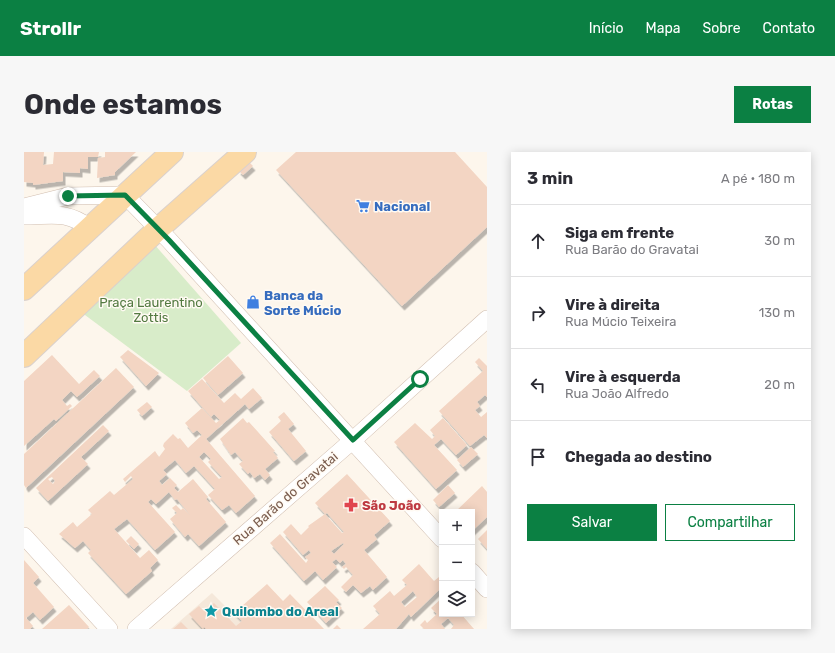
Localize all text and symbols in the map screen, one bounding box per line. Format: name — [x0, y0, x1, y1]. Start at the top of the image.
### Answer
text: Strollr — [20, 17, 81, 40]
text: Início — [589, 20, 624, 37]
text: Mapa — [646, 20, 681, 37]
text: Sobre — [703, 20, 741, 37]
text: Contato — [763, 20, 815, 37]
button: Rotas — [734, 86, 811, 123]
text: Onde estamos — [24, 88, 222, 121]
text: 3 min — [527, 168, 573, 188]
text: A pé · 180 m — [721, 171, 795, 186]
route end — [59, 187, 77, 205]
supermarket icon: Nacional — [355, 198, 371, 214]
place label: Nacional — [374, 199, 430, 214]
text: Siga em frente — [565, 224, 674, 242]
icon: ahead — [527, 230, 549, 252]
text: 30 m — [764, 233, 795, 248]
text: Rua Barão do Gravatai — [565, 242, 699, 257]
place label: Banca da Sorte Múcio — [264, 288, 342, 318]
shop icon: Banca da Sorte Múcio — [245, 294, 261, 310]
park label: Praça Laurentino Zottis — [99, 295, 203, 325]
text: Vire à direita — [565, 296, 660, 314]
icon: right — [527, 302, 549, 324]
text: 130 m — [759, 305, 795, 320]
text: Rua Múcio Teixeira — [565, 314, 676, 329]
text: Vire à esquerda — [565, 368, 681, 386]
route start — [411, 370, 429, 388]
icon: left — [527, 374, 549, 396]
text: 20 m — [764, 377, 795, 392]
text: Rua João Alfredo — [565, 386, 669, 401]
icon: arrive — [527, 446, 549, 468]
text: Chegada ao destino — [565, 448, 712, 466]
street label: Rua Barão do Gravatai — [230, 449, 341, 548]
pharmacy icon: São João — [343, 497, 359, 513]
place label: São João — [362, 498, 421, 513]
button: Salvar — [527, 504, 657, 541]
button: Compartilhar — [665, 504, 795, 541]
map controls — [439, 509, 475, 617]
button: + — [439, 509, 475, 545]
button: − — [439, 545, 475, 581]
button: layers — [439, 581, 475, 617]
place icon: Quilombo do Areal — [203, 603, 219, 619]
place label: Quilombo do Areal — [222, 604, 339, 619]

